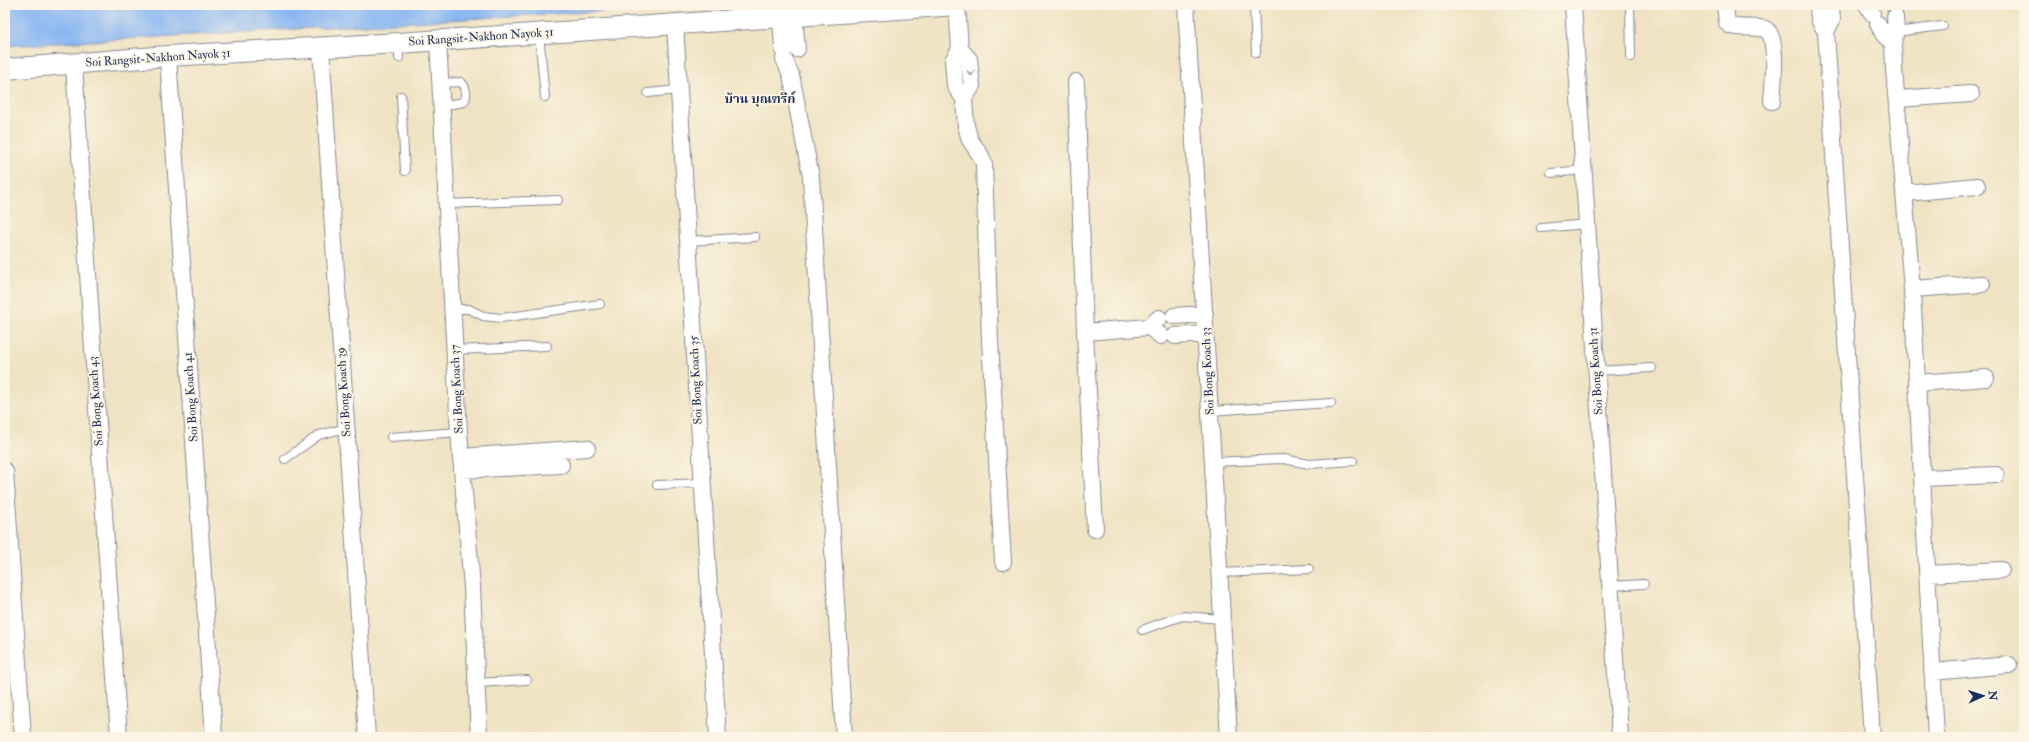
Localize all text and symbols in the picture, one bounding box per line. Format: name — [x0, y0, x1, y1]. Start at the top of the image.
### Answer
street label: Soi Rangsit-Nakhon Nayok 31 — [408, 24, 554, 50]
street label: Soi Rangsit-Nakhon Nayok 31 — [85, 45, 231, 71]
one-way arrow — [966, 70, 975, 76]
district label: บ้าน บุณฑริก์ — [724, 91, 796, 107]
street label: Soi Bong Koach 33 — [1198, 327, 1218, 415]
street label: Soi Bong Koach 31 — [1585, 327, 1607, 415]
street label: Soi Bong Koach 35 — [686, 335, 706, 425]
street label: Soi Bong Koach 37 — [447, 344, 467, 434]
street label: Soi Bong Koach 39 — [333, 347, 355, 437]
street label: Soi Bong Koach 41 — [180, 352, 202, 442]
street label: Soi Bong Koach 43 — [85, 356, 107, 446]
north arrow — [1963, 676, 2003, 716]
text: N — [1986, 689, 1999, 702]

